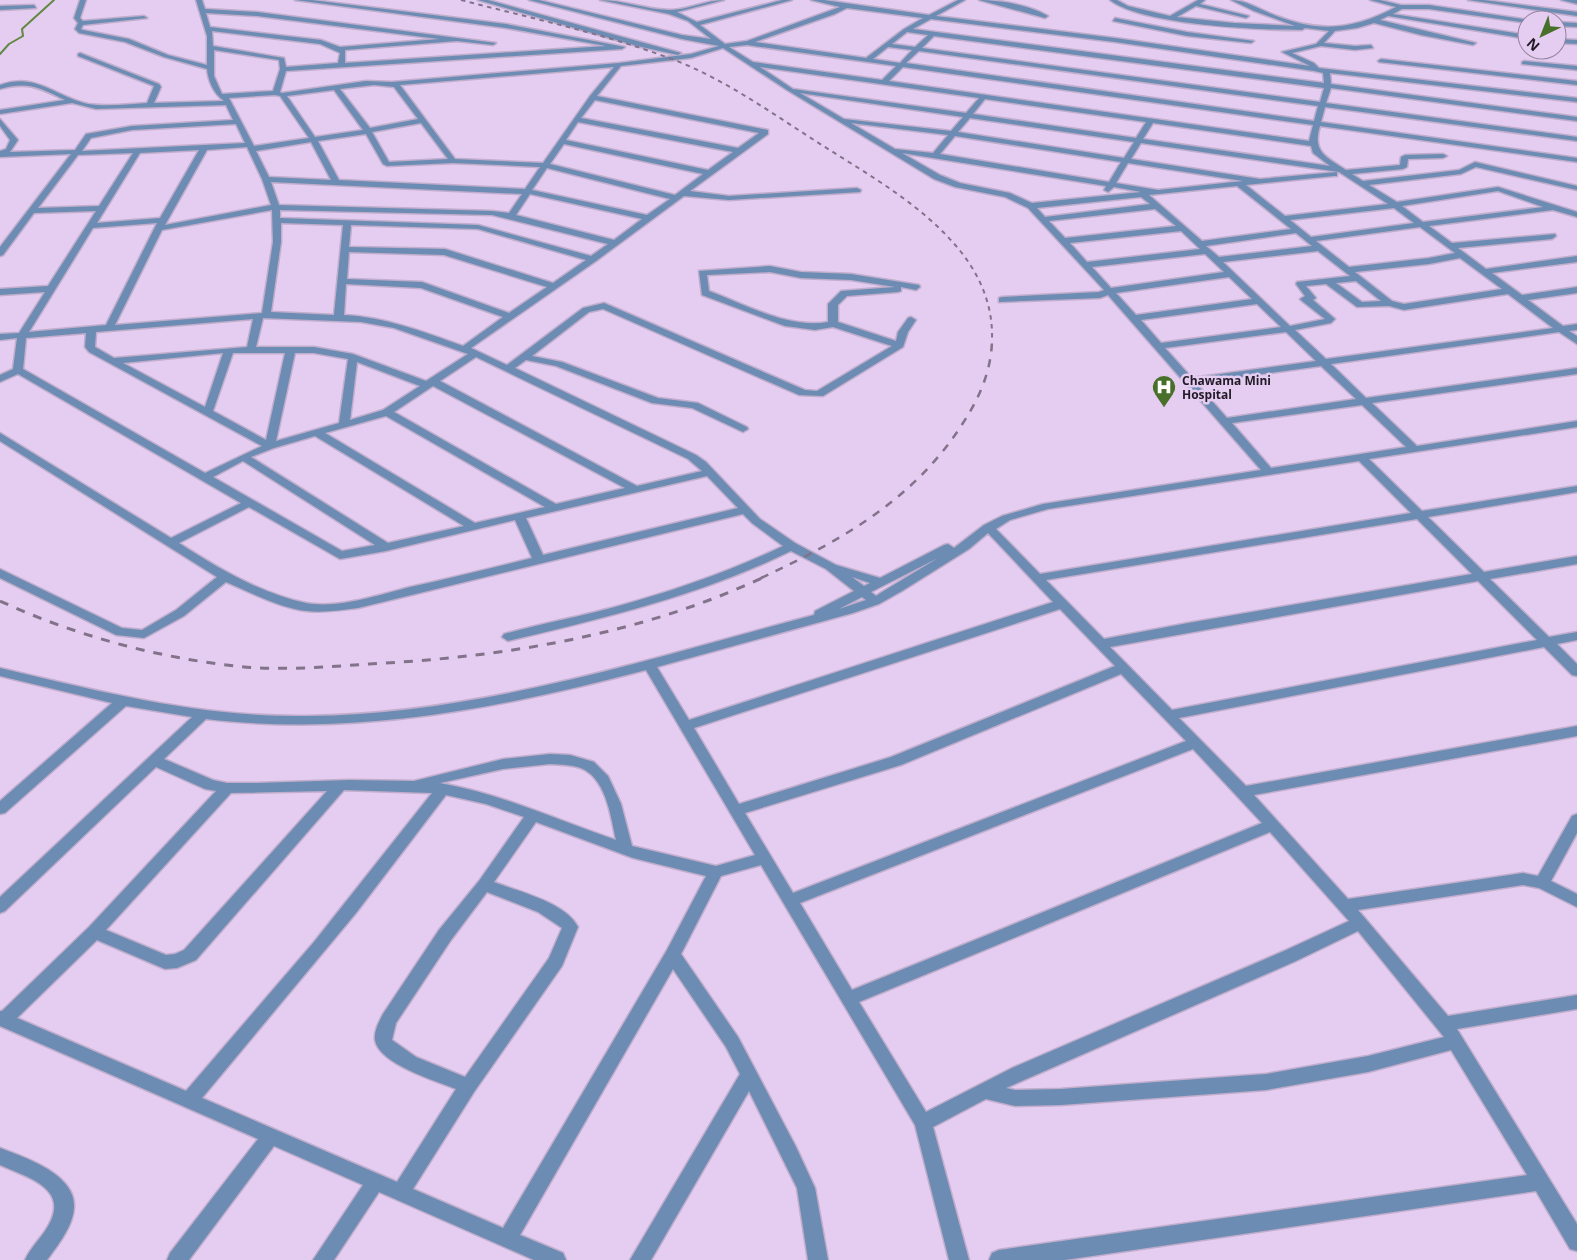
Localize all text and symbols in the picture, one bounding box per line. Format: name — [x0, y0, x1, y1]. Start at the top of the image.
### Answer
north arrow — [1517, 10, 1567, 60]
text: N — [1522, 34, 1543, 56]
place label: Chawama Mini Hospital — [1182, 372, 1271, 403]
hospital icon: Chawama Mini Hospital — [1151, 374, 1177, 408]

